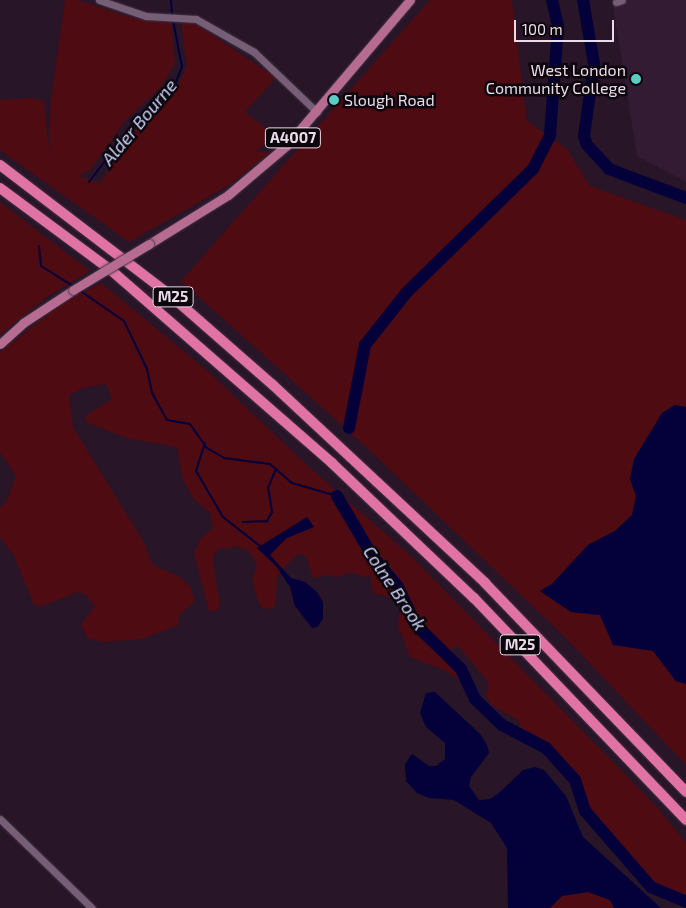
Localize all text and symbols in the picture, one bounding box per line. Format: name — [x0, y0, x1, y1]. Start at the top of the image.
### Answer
scale bar — [516, 10, 616, 42]
text: 100 m — [522, 20, 563, 38]
place label: West London Community College — [485, 60, 626, 98]
marker: West London Community College — [630, 73, 642, 85]
water label: Alder Bourne — [97, 74, 181, 170]
place label: Slough Road — [344, 90, 435, 110]
marker: Slough Road — [328, 94, 340, 106]
road number: A4007 — [264, 126, 322, 150]
road number: M25 — [152, 284, 194, 310]
water label: Colne Brook — [359, 542, 431, 634]
road number: M25 — [499, 632, 541, 658]

